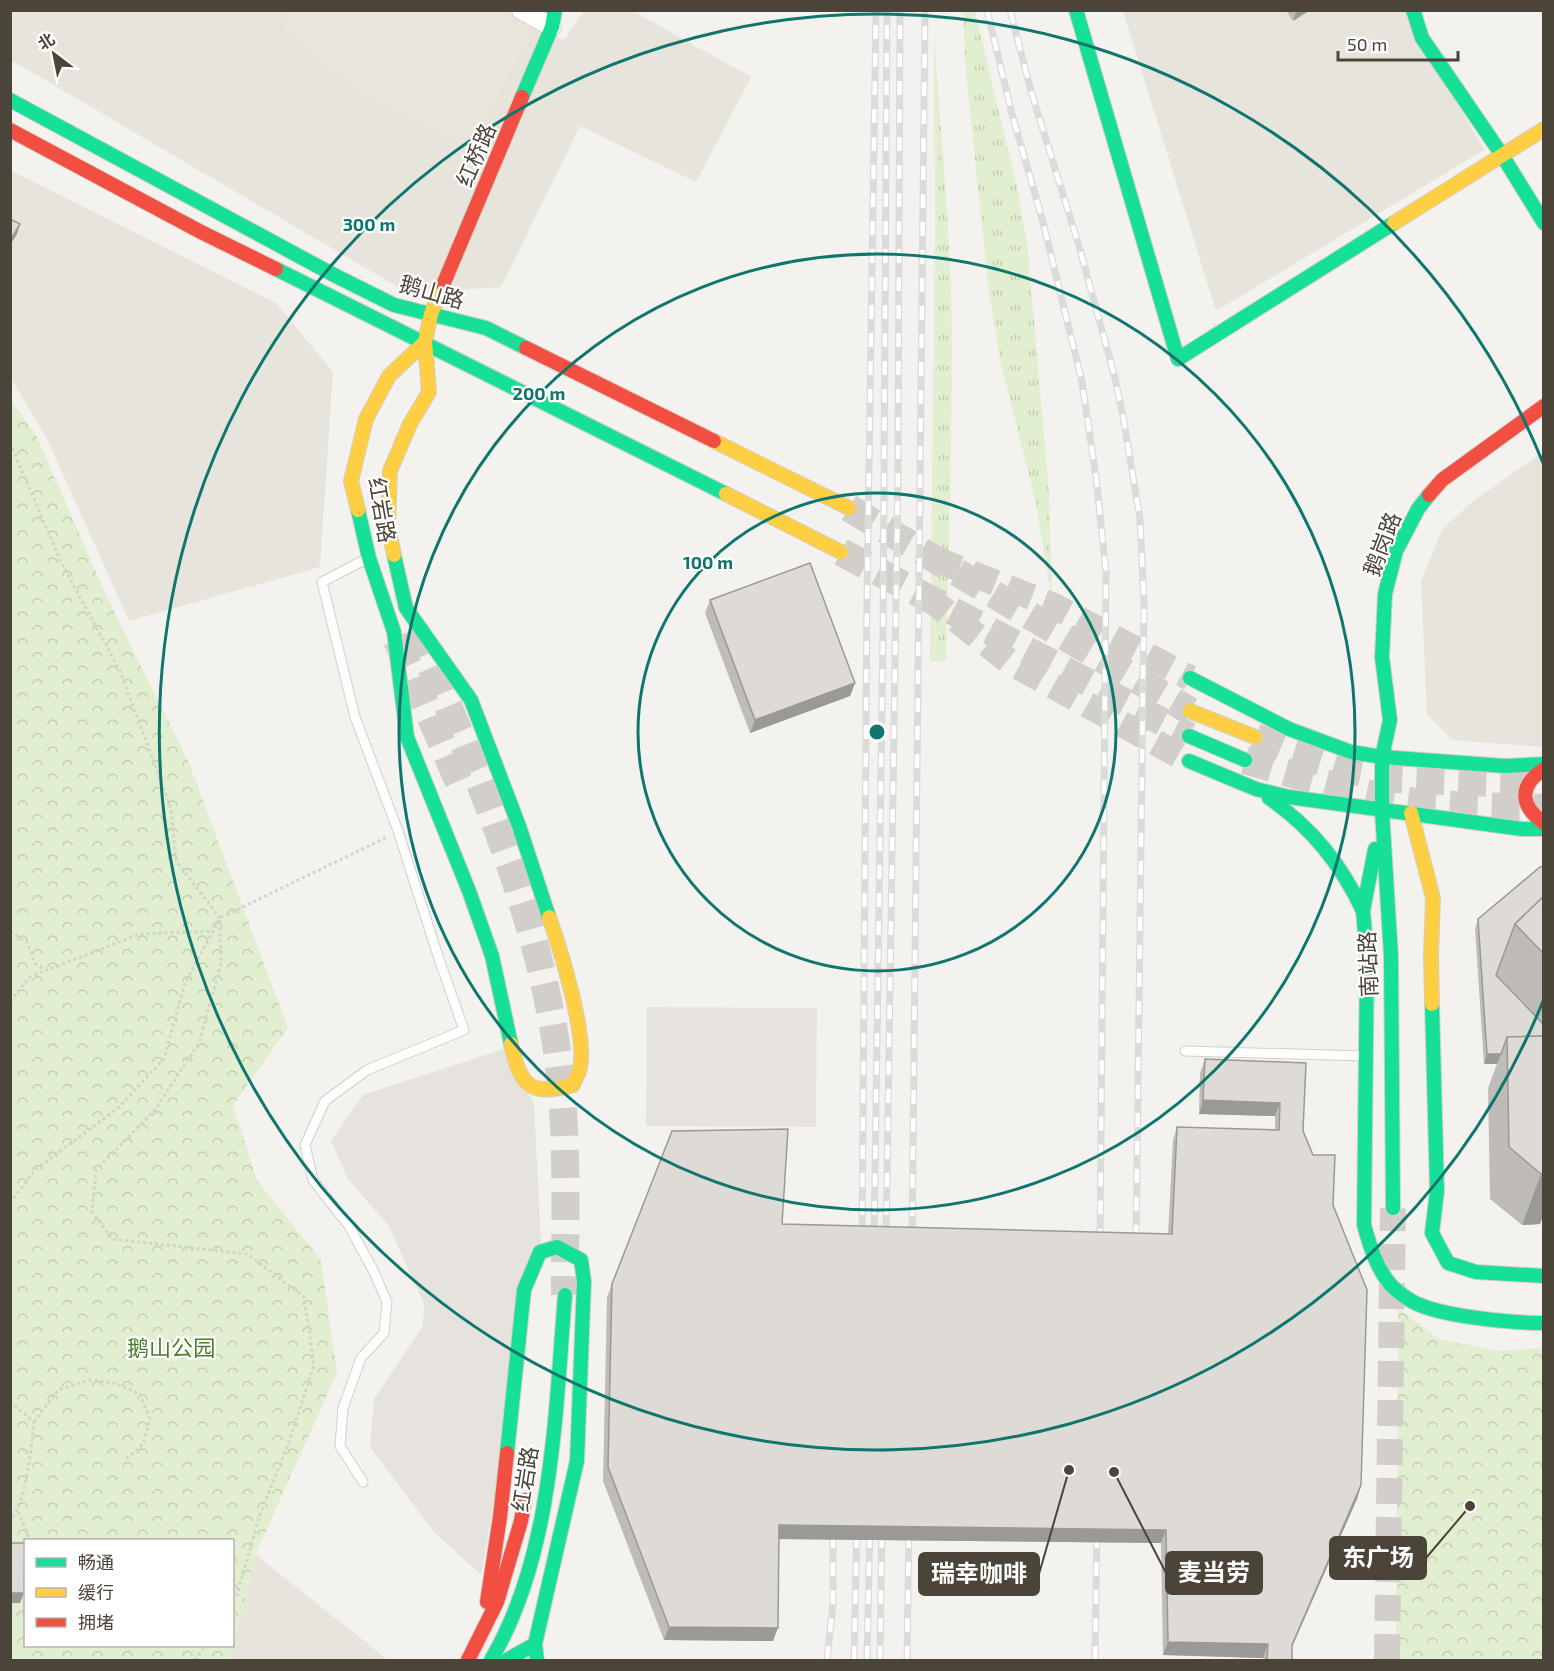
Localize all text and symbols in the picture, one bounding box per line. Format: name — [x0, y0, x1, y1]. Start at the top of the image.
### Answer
north arrow — [24, 24, 84, 84]
scale bar — [1338, 24, 1458, 62]
text: 北 — [34, 29, 58, 53]
text: 50 m — [1347, 33, 1387, 55]
street label: 红桥路 — [450, 119, 500, 190]
text: 300 m — [343, 213, 395, 235]
street label: 鹅山路 — [397, 269, 468, 313]
text: 200 m — [513, 382, 565, 404]
street label: 红岩路 — [364, 475, 402, 545]
street label: 鹅岗路 — [1357, 508, 1405, 579]
text: 100 m — [683, 551, 733, 573]
centre of rings — [867, 722, 887, 742]
street label: 南站路 — [1353, 931, 1381, 997]
park label: 鹅山公园 — [127, 1334, 215, 1360]
street label: 红岩路 — [506, 1444, 542, 1513]
callout: 东广场 — [1330, 1537, 1426, 1579]
legend — [24, 1539, 234, 1647]
text: 东广场 — [1342, 1542, 1414, 1571]
text: 畅通 — [78, 1551, 114, 1573]
callout: 麦当劳 — [1166, 1552, 1262, 1594]
callout: 瑞幸咖啡 — [919, 1553, 1039, 1595]
text: 麦当劳 — [1178, 1557, 1250, 1586]
text: 瑞幸咖啡 — [931, 1558, 1027, 1587]
text: 缓行 — [78, 1581, 114, 1603]
text: 拥堵 — [78, 1611, 114, 1633]

